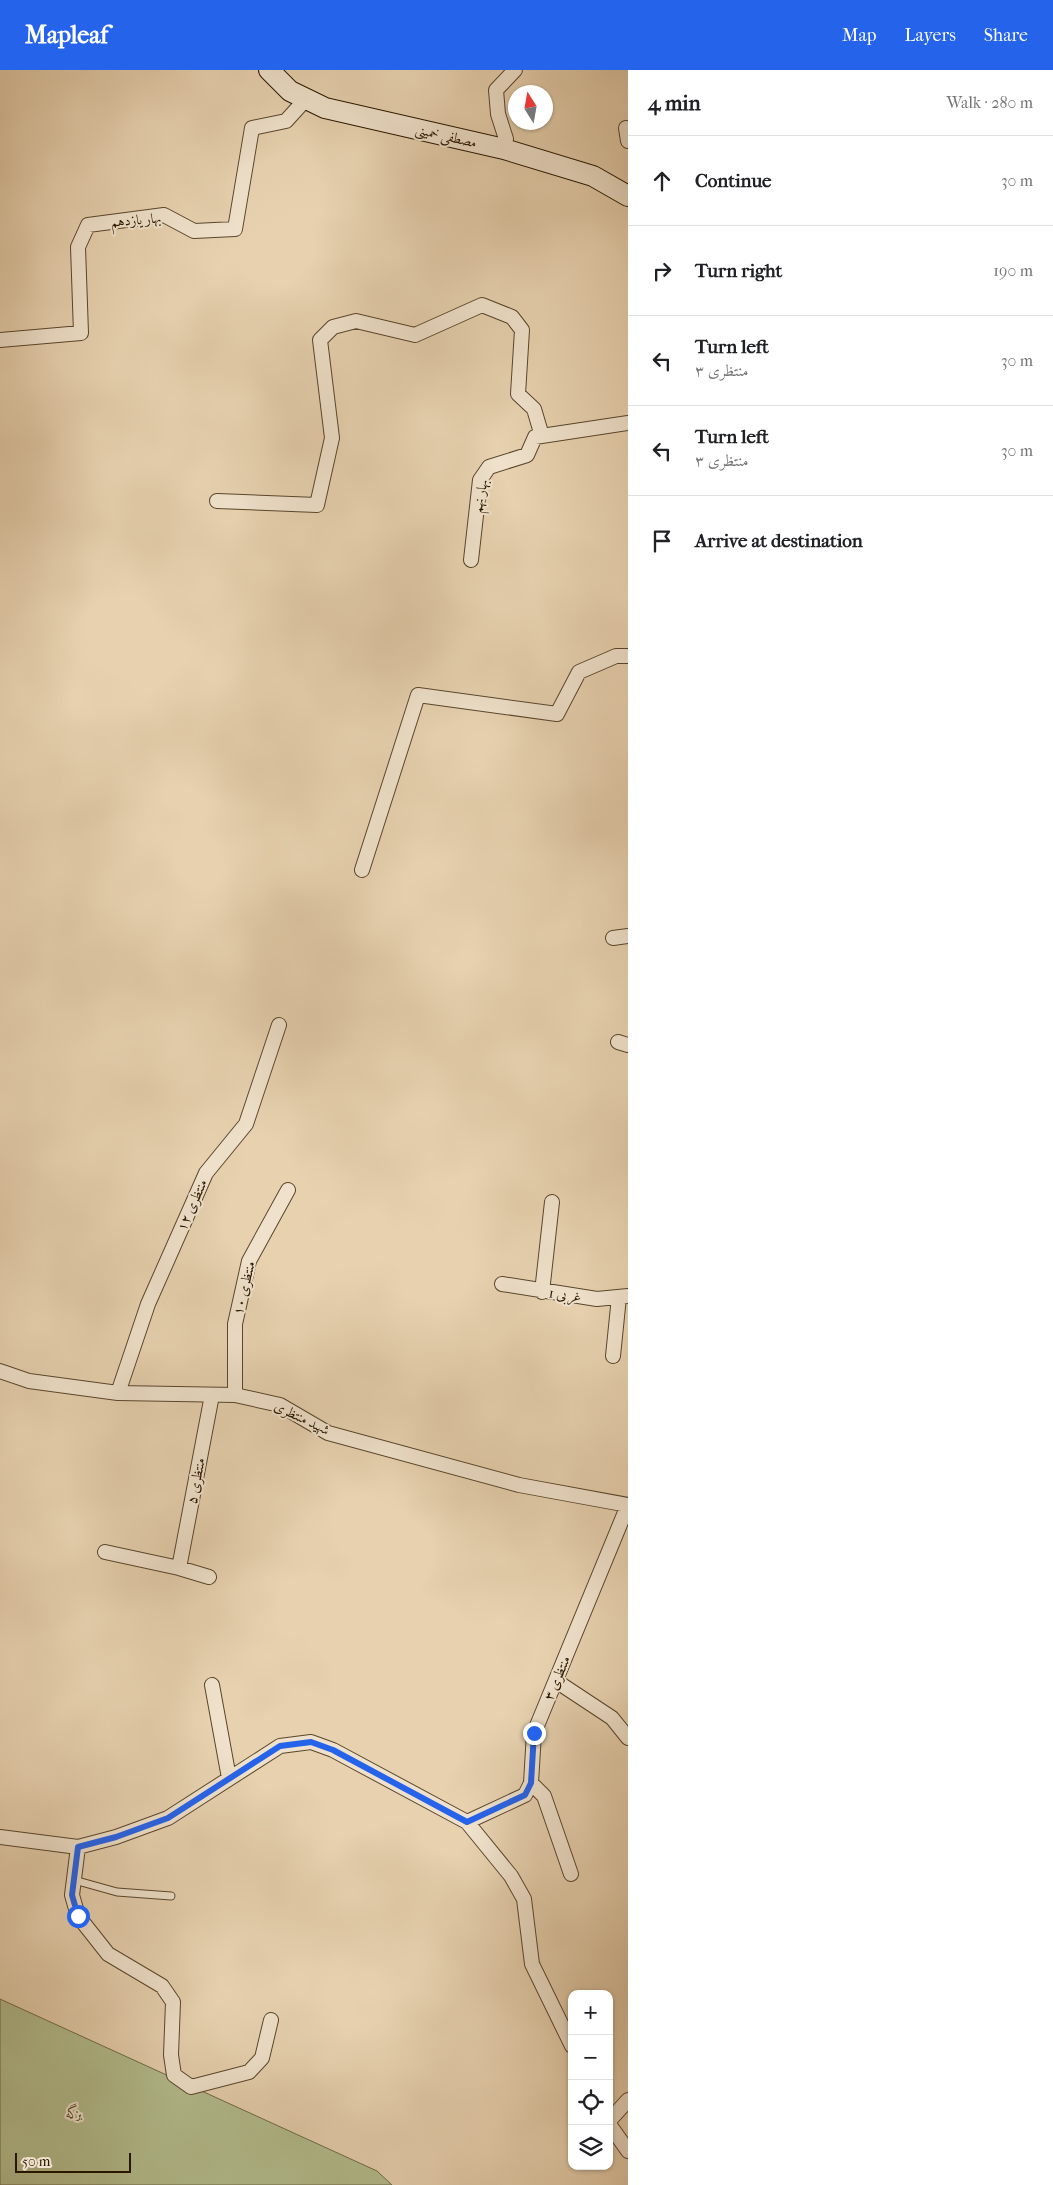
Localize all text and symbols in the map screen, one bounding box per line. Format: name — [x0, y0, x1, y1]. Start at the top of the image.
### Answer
text: Mapleaf — [25, 21, 108, 49]
text: Map — [842, 25, 876, 46]
text: Layers — [904, 25, 956, 46]
text: Share — [984, 25, 1028, 46]
north arrow — [508, 85, 553, 130]
text: 4 min — [648, 91, 701, 115]
text: Walk · 280 m — [946, 93, 1033, 112]
street label: مصطفی خمینی — [413, 121, 478, 153]
icon: ahead — [648, 167, 676, 195]
text: Continue — [695, 170, 771, 192]
text: 30 m — [1001, 171, 1033, 190]
street label: بهار یازدهم — [110, 209, 162, 236]
icon: right — [648, 257, 676, 285]
text: Turn right — [695, 260, 782, 282]
text: 190 m — [993, 261, 1033, 280]
text: Turn left — [695, 336, 769, 358]
icon: left — [648, 347, 676, 375]
text: 30 m — [1001, 351, 1033, 370]
text: منتظری ۳ — [695, 361, 748, 380]
text: Turn left — [695, 426, 769, 448]
icon: left — [648, 437, 676, 465]
text: 30 m — [1001, 441, 1033, 460]
text: منتظری ۳ — [695, 451, 748, 470]
street label: بهار نهم — [468, 478, 496, 515]
icon: arrive — [648, 527, 676, 555]
text: Arrive at destination — [695, 530, 863, 552]
street label: منتظری ۱۲ — [173, 1176, 211, 1234]
street label: منتظری ۱۰ — [229, 1259, 259, 1317]
street label: غربی 1 — [547, 1284, 582, 1307]
street label: شهید منتظری — [271, 1397, 333, 1440]
street label: منتظری ۵ — [183, 1456, 209, 1506]
street label: منتظری ۳ — [540, 1653, 574, 1703]
route end — [523, 1722, 546, 1745]
route start — [67, 1905, 90, 1928]
map controls — [568, 1990, 613, 2170]
button: + — [568, 1990, 613, 2035]
button: − — [568, 2035, 613, 2080]
button: locate — [568, 2080, 613, 2125]
park label: بزگه — [66, 2103, 83, 2122]
button: layers — [568, 2125, 613, 2170]
scale bar — [15, 2150, 131, 2173]
text: 50 m — [22, 2153, 50, 2170]

